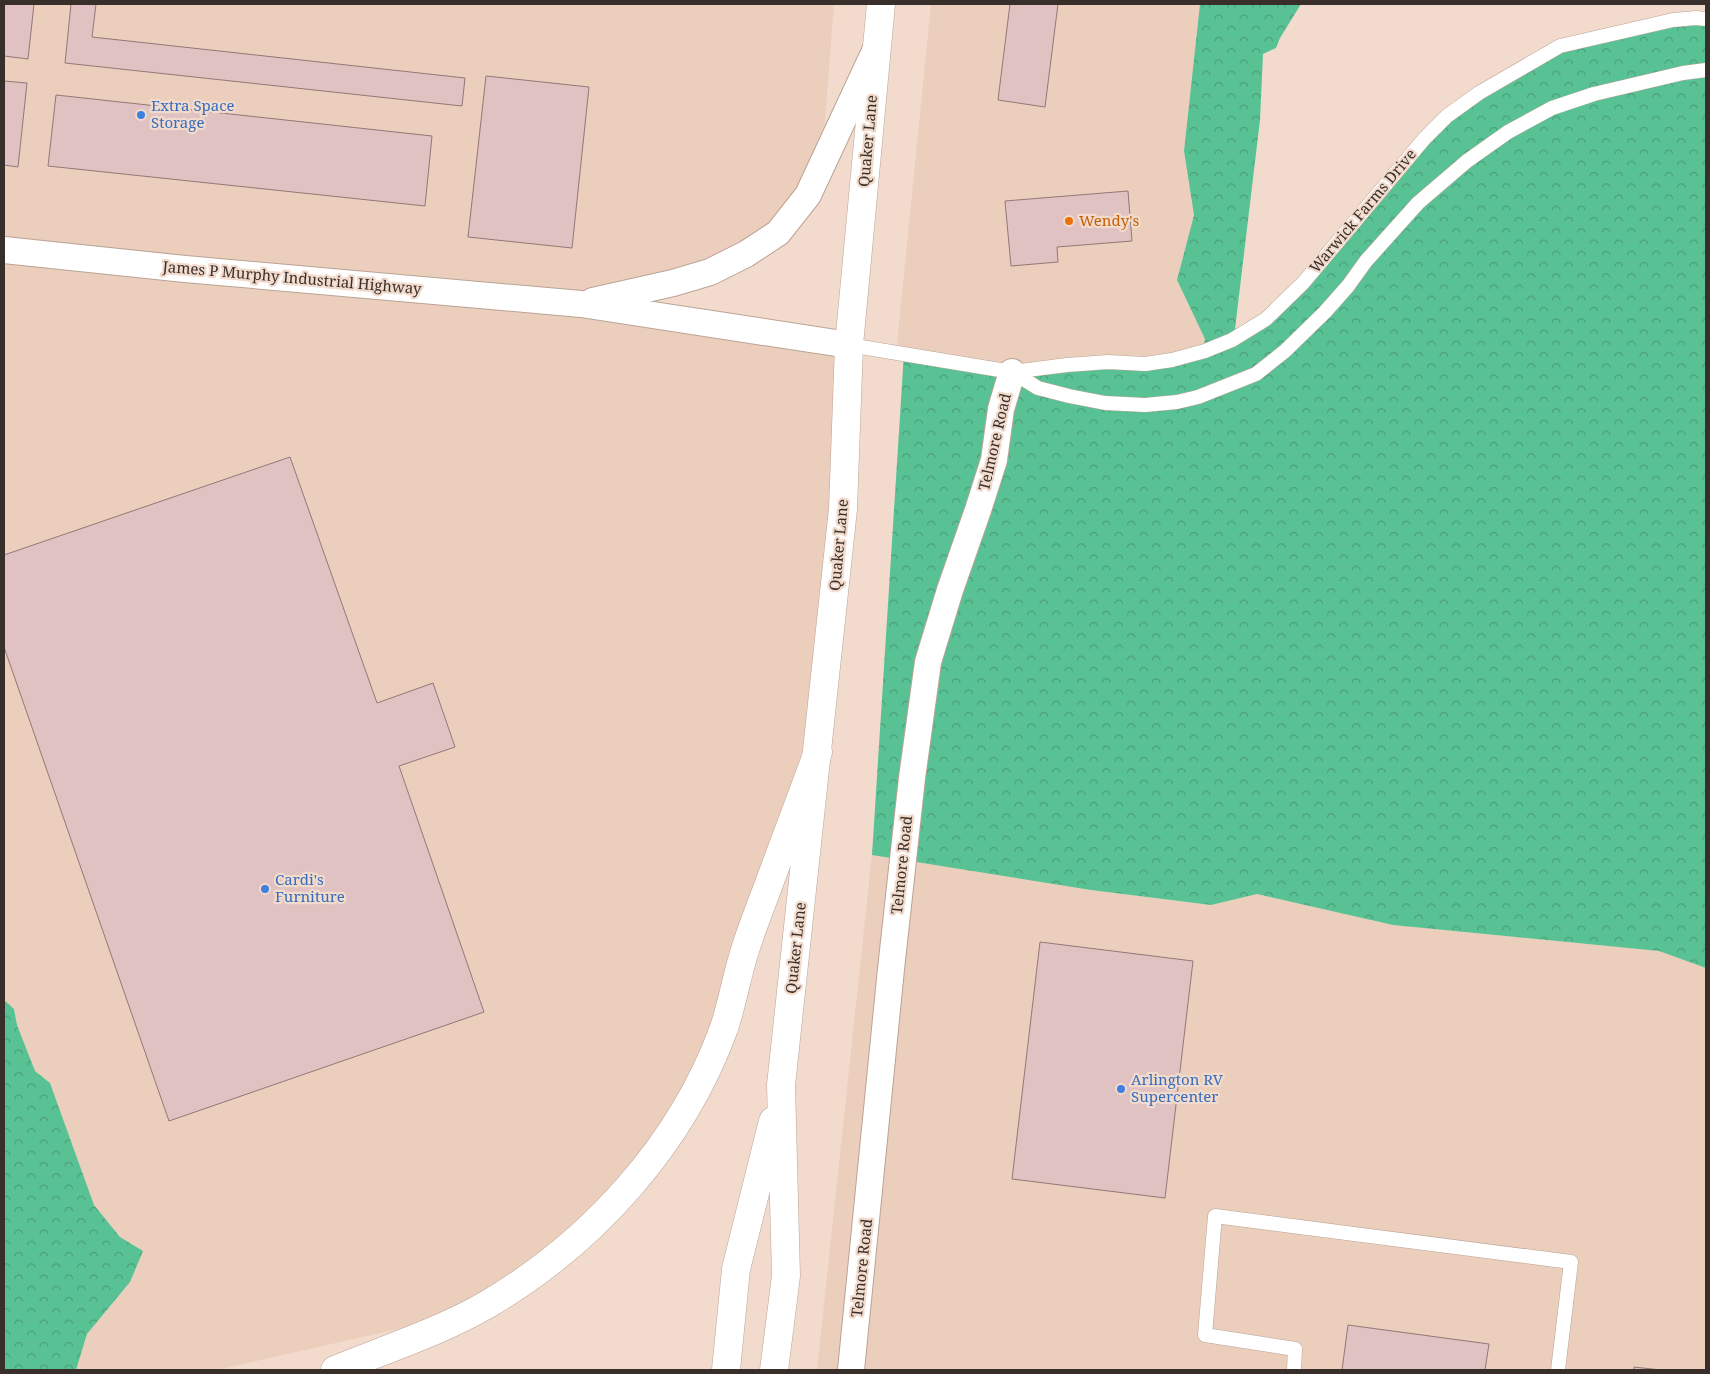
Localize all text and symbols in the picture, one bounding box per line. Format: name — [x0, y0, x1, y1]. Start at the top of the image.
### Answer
street label: Quaker Lane — [853, 94, 881, 188]
place label: Extra Space Storage — [151, 95, 235, 132]
marker: Extra Space Storage — [135, 109, 147, 121]
street label: Warwick Farms Drive — [1304, 144, 1420, 277]
place label: Wendy's — [1079, 210, 1139, 230]
marker: Wendy's — [1063, 215, 1075, 227]
street label: James P Murphy Industrial Highway — [161, 256, 423, 298]
street label: Telmore Road — [973, 391, 1015, 492]
street label: Quaker Lane — [824, 498, 852, 592]
street label: Telmore Road — [886, 815, 916, 915]
place label: Cardi's Furniture — [275, 869, 345, 906]
marker: Cardi's Furniture — [259, 883, 271, 895]
street label: Quaker Lane — [780, 901, 810, 995]
place label: Arlington RV Supercenter — [1131, 1069, 1224, 1106]
marker: Arlington RV Supercenter — [1115, 1083, 1127, 1095]
street label: Telmore Road — [846, 1218, 876, 1318]

